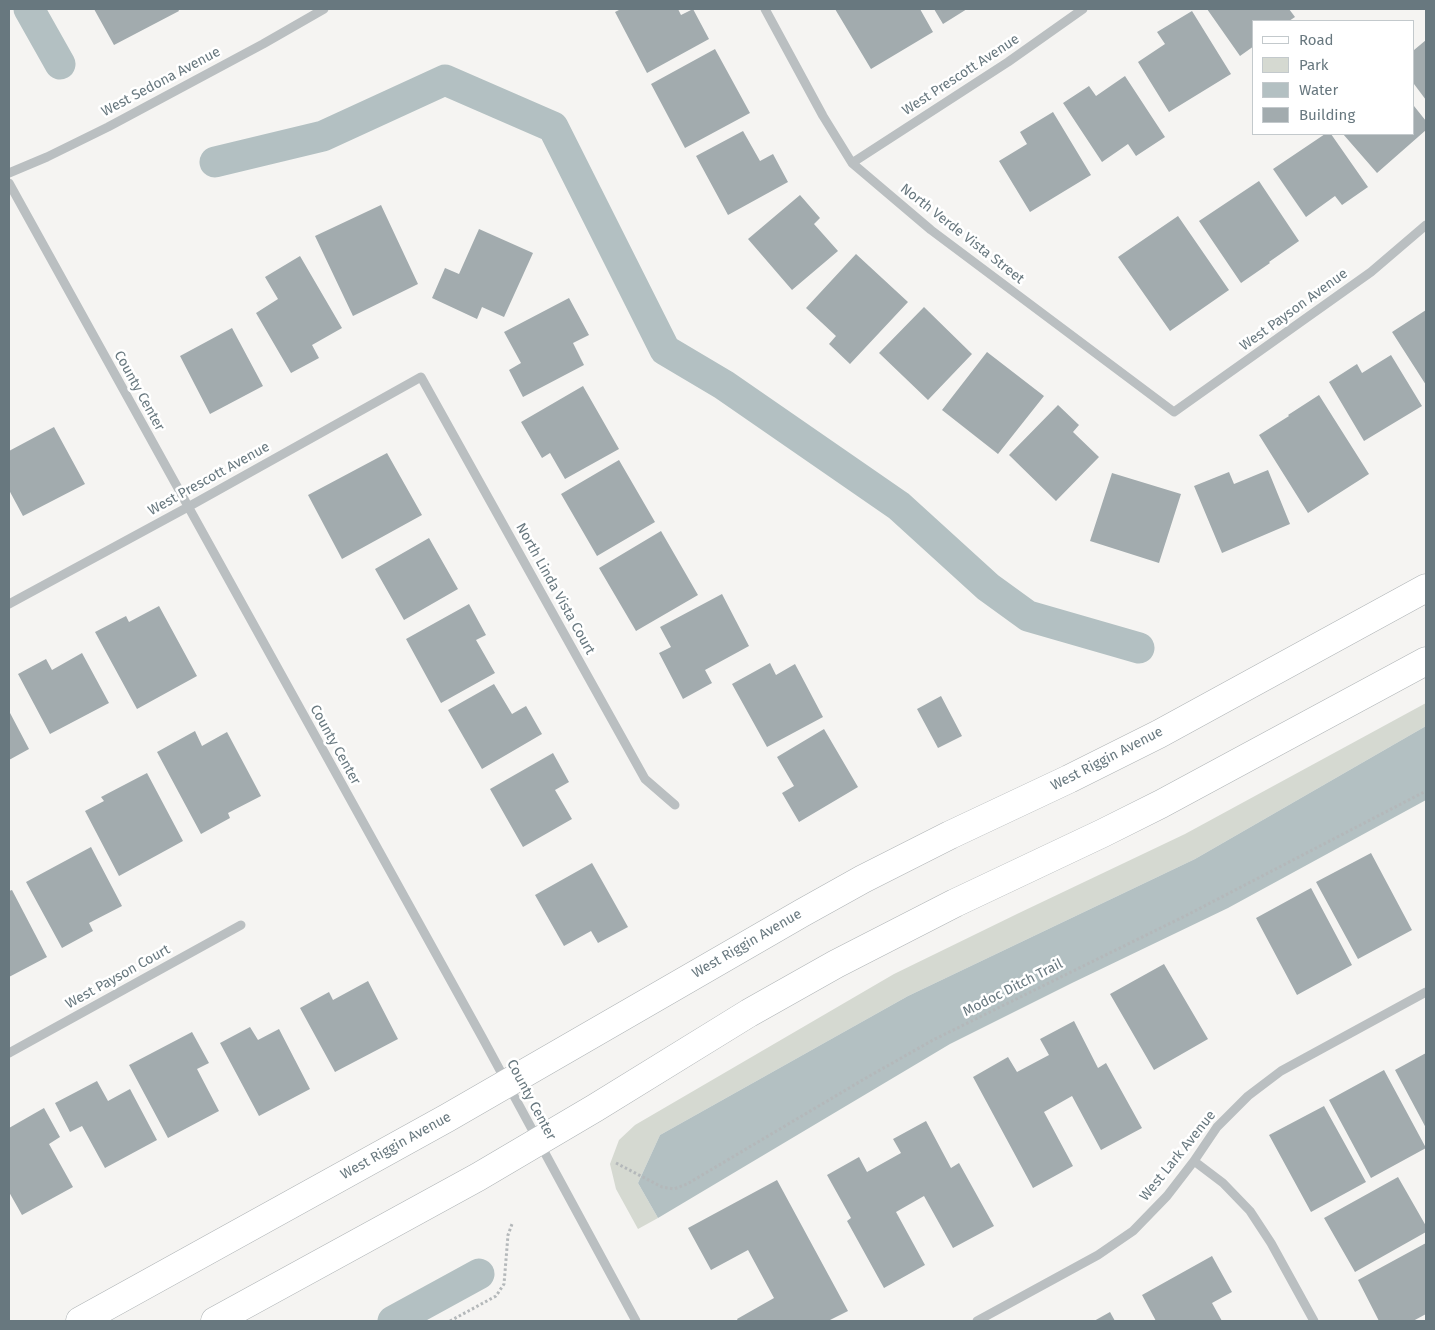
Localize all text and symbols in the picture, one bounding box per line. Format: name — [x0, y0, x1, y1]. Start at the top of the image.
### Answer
legend — [1252, 20, 1415, 135]
street label: West Prescott Avenue — [899, 31, 1023, 119]
text: Road — [1299, 31, 1334, 49]
street label: West Sedona Avenue — [99, 44, 223, 120]
text: Park — [1299, 56, 1329, 74]
text: Water — [1299, 81, 1338, 99]
text: Building — [1299, 106, 1355, 124]
street label: North Verde Vista Street — [897, 180, 1027, 288]
street label: West Payson Avenue — [1237, 265, 1351, 355]
street label: County Center — [110, 348, 168, 434]
street label: West Prescott Avenue — [145, 439, 273, 519]
street label: North Linda Vista Court — [512, 520, 598, 658]
street label: County Center — [306, 702, 364, 788]
street label: West Riggin Avenue — [1048, 723, 1166, 795]
street label: West Riggin Avenue — [689, 906, 805, 982]
street label: West Payson Court — [63, 941, 173, 1013]
street label: Modoc Ditch Trail — [960, 956, 1066, 1020]
street label: County Center — [503, 1057, 559, 1143]
street label: West Lark Avenue — [1136, 1107, 1220, 1205]
street label: West Riggin Avenue — [338, 1109, 454, 1183]

